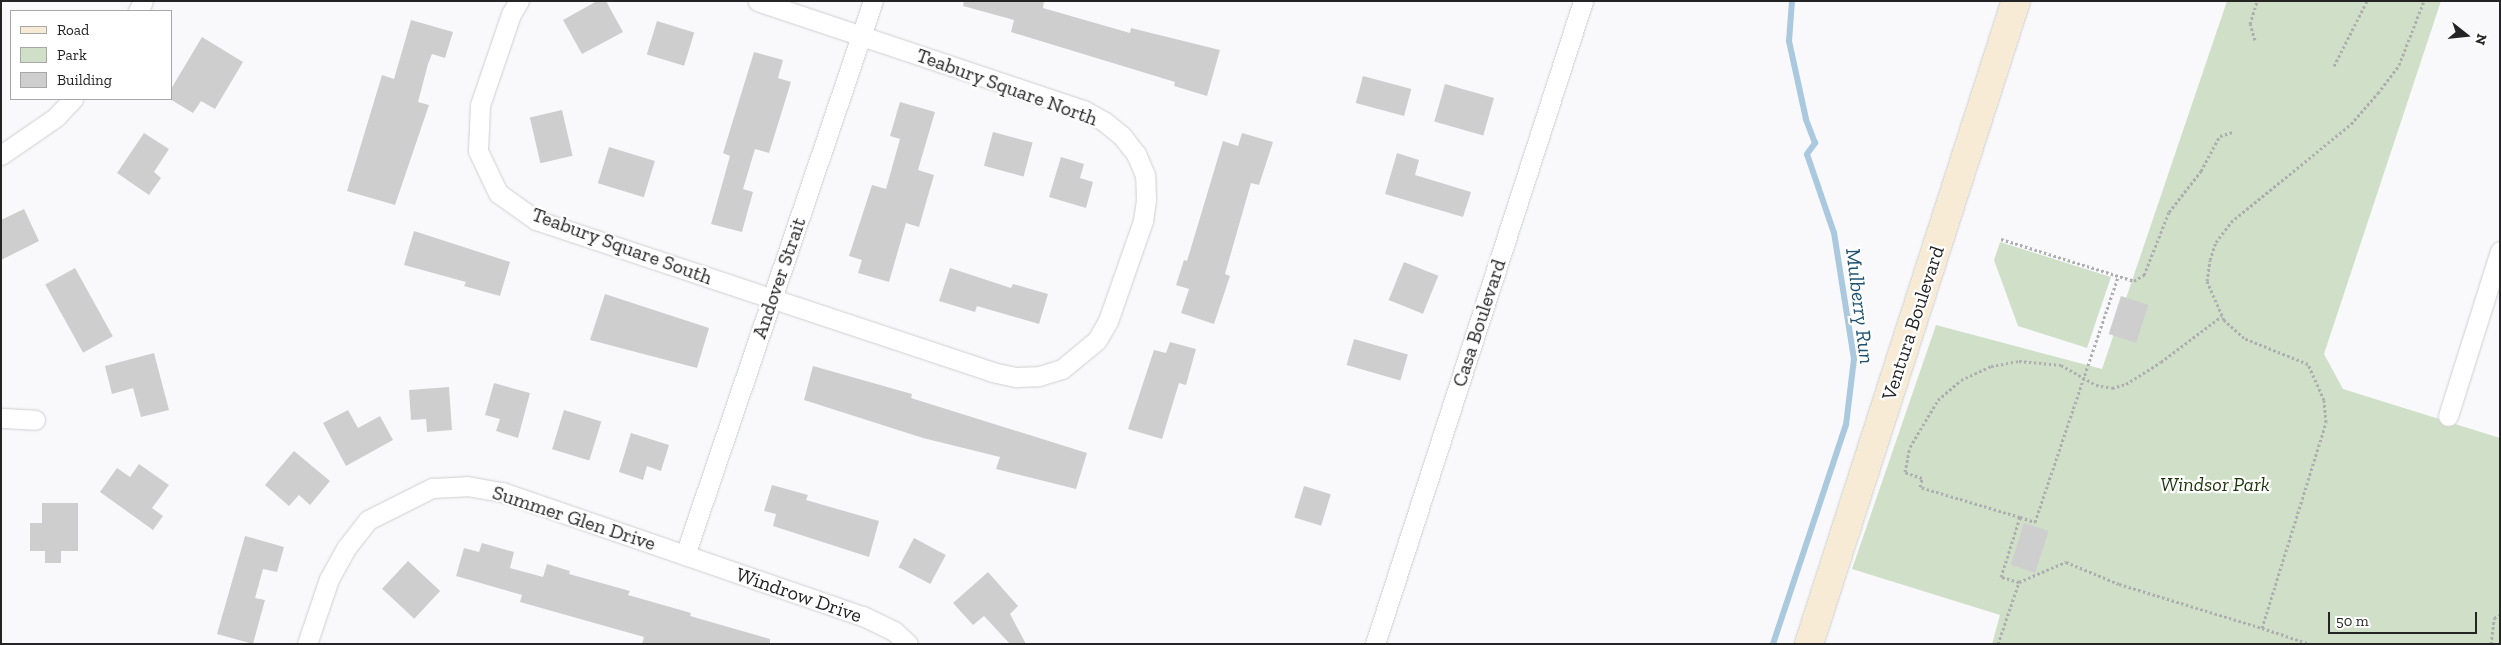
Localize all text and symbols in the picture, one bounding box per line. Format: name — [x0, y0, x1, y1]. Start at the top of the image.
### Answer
legend — [10, 10, 172, 100]
north arrow — [2441, 10, 2491, 60]
text: Road — [57, 21, 89, 39]
text: N — [2471, 32, 2491, 47]
street label: Teabury Square North — [913, 43, 1101, 131]
text: Park — [57, 46, 87, 64]
text: Building — [57, 71, 112, 89]
street label: Teabury Square South — [528, 202, 716, 290]
street label: Andover Strait — [747, 214, 811, 342]
street label: Ventura Boulevard — [1877, 243, 1949, 403]
water label: Mulberry Run — [1840, 247, 1880, 365]
street label: Casa Boulevard — [1447, 256, 1511, 390]
park label: Windsor Park — [2160, 472, 2270, 496]
street label: Summer Glen Drive — [489, 480, 659, 556]
street label: Windrow Drive — [733, 562, 865, 628]
scale bar — [2331, 602, 2480, 634]
text: 50 m — [2336, 612, 2369, 630]

